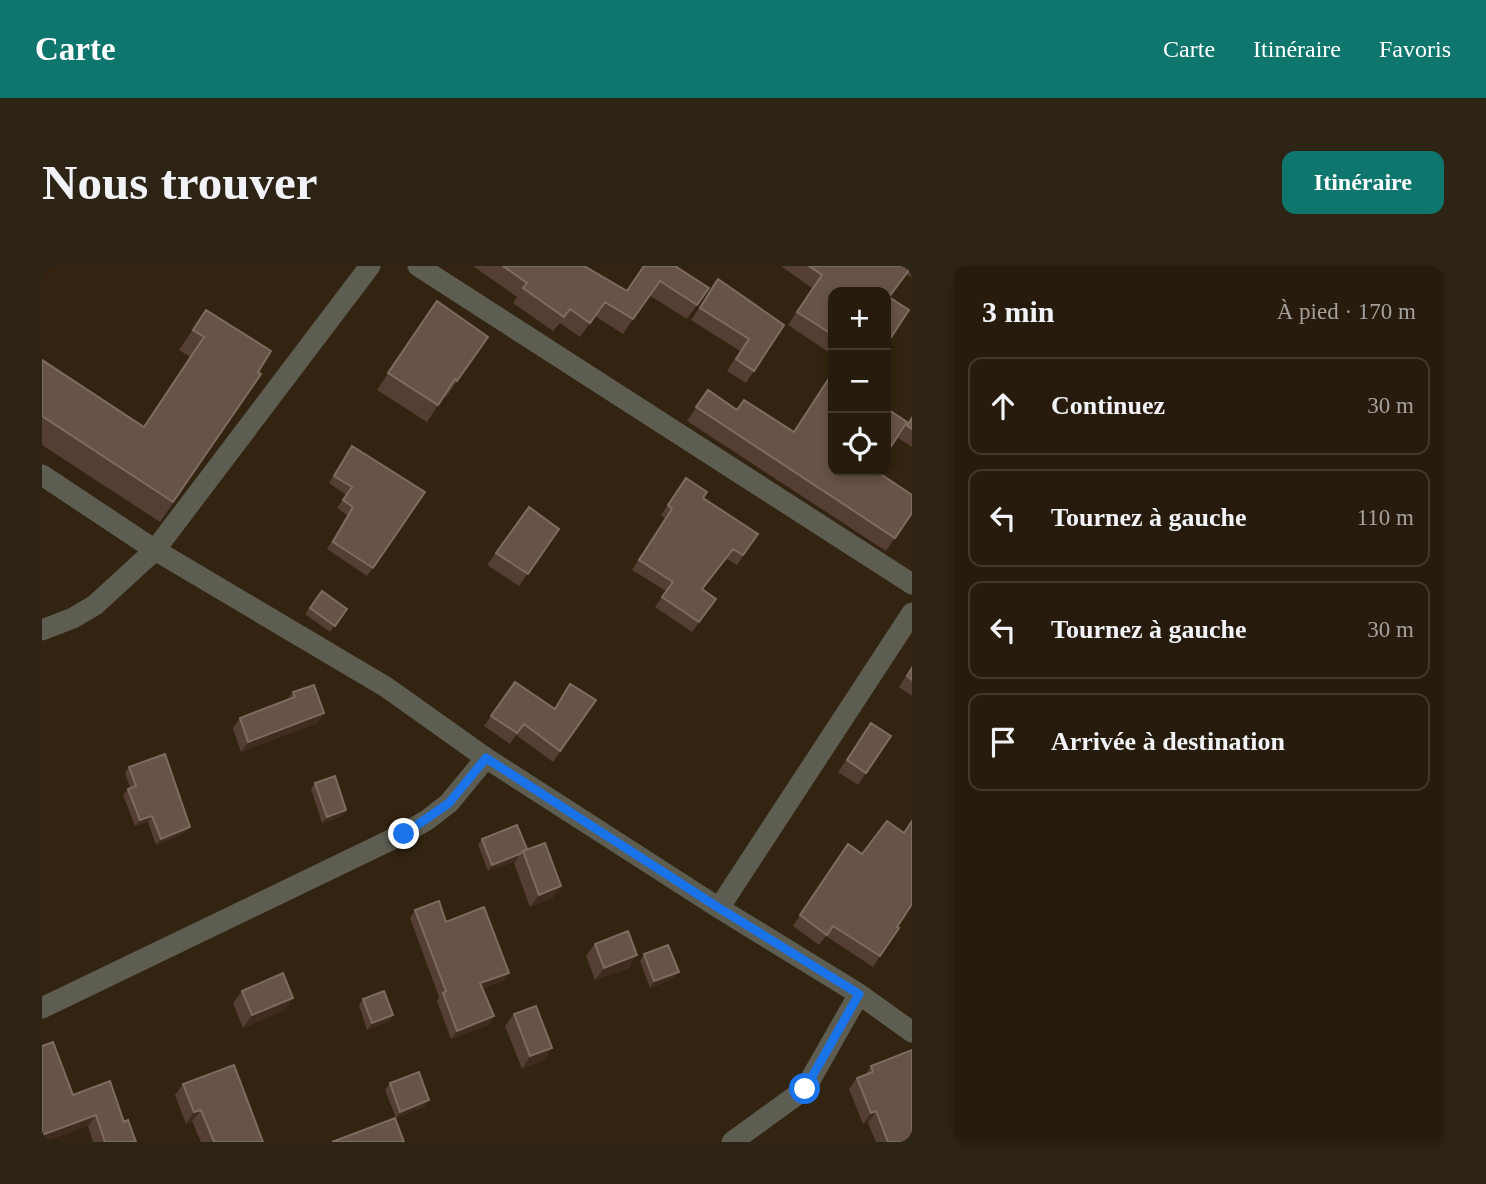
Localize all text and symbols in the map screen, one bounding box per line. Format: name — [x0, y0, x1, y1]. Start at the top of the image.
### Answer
text: Carte — [35, 31, 116, 67]
text: Carte — [1163, 36, 1215, 62]
text: Itinéraire — [1253, 36, 1341, 62]
text: Favoris — [1379, 36, 1451, 62]
button: Itinéraire — [1282, 151, 1444, 214]
text: Nous trouver — [42, 155, 317, 210]
map controls — [828, 287, 891, 476]
button: + — [828, 287, 891, 350]
text: 3 min — [982, 295, 1055, 328]
text: À pied · 170 m — [1277, 299, 1416, 324]
button: − — [828, 350, 891, 413]
icon: ahead — [984, 387, 1022, 425]
text: Continuez — [1051, 391, 1165, 420]
text: 30 m — [1367, 393, 1414, 418]
button: locate — [828, 413, 891, 476]
icon: left — [984, 499, 1022, 537]
text: Tournez à gauche — [1051, 503, 1247, 532]
text: 110 m — [1357, 505, 1414, 530]
icon: left — [984, 611, 1022, 649]
text: Tournez à gauche — [1051, 615, 1247, 644]
text: 30 m — [1367, 617, 1414, 642]
icon: arrive — [984, 723, 1022, 761]
text: Arrivée à destination — [1051, 727, 1285, 756]
route end — [388, 818, 419, 849]
route start — [789, 1073, 820, 1104]

